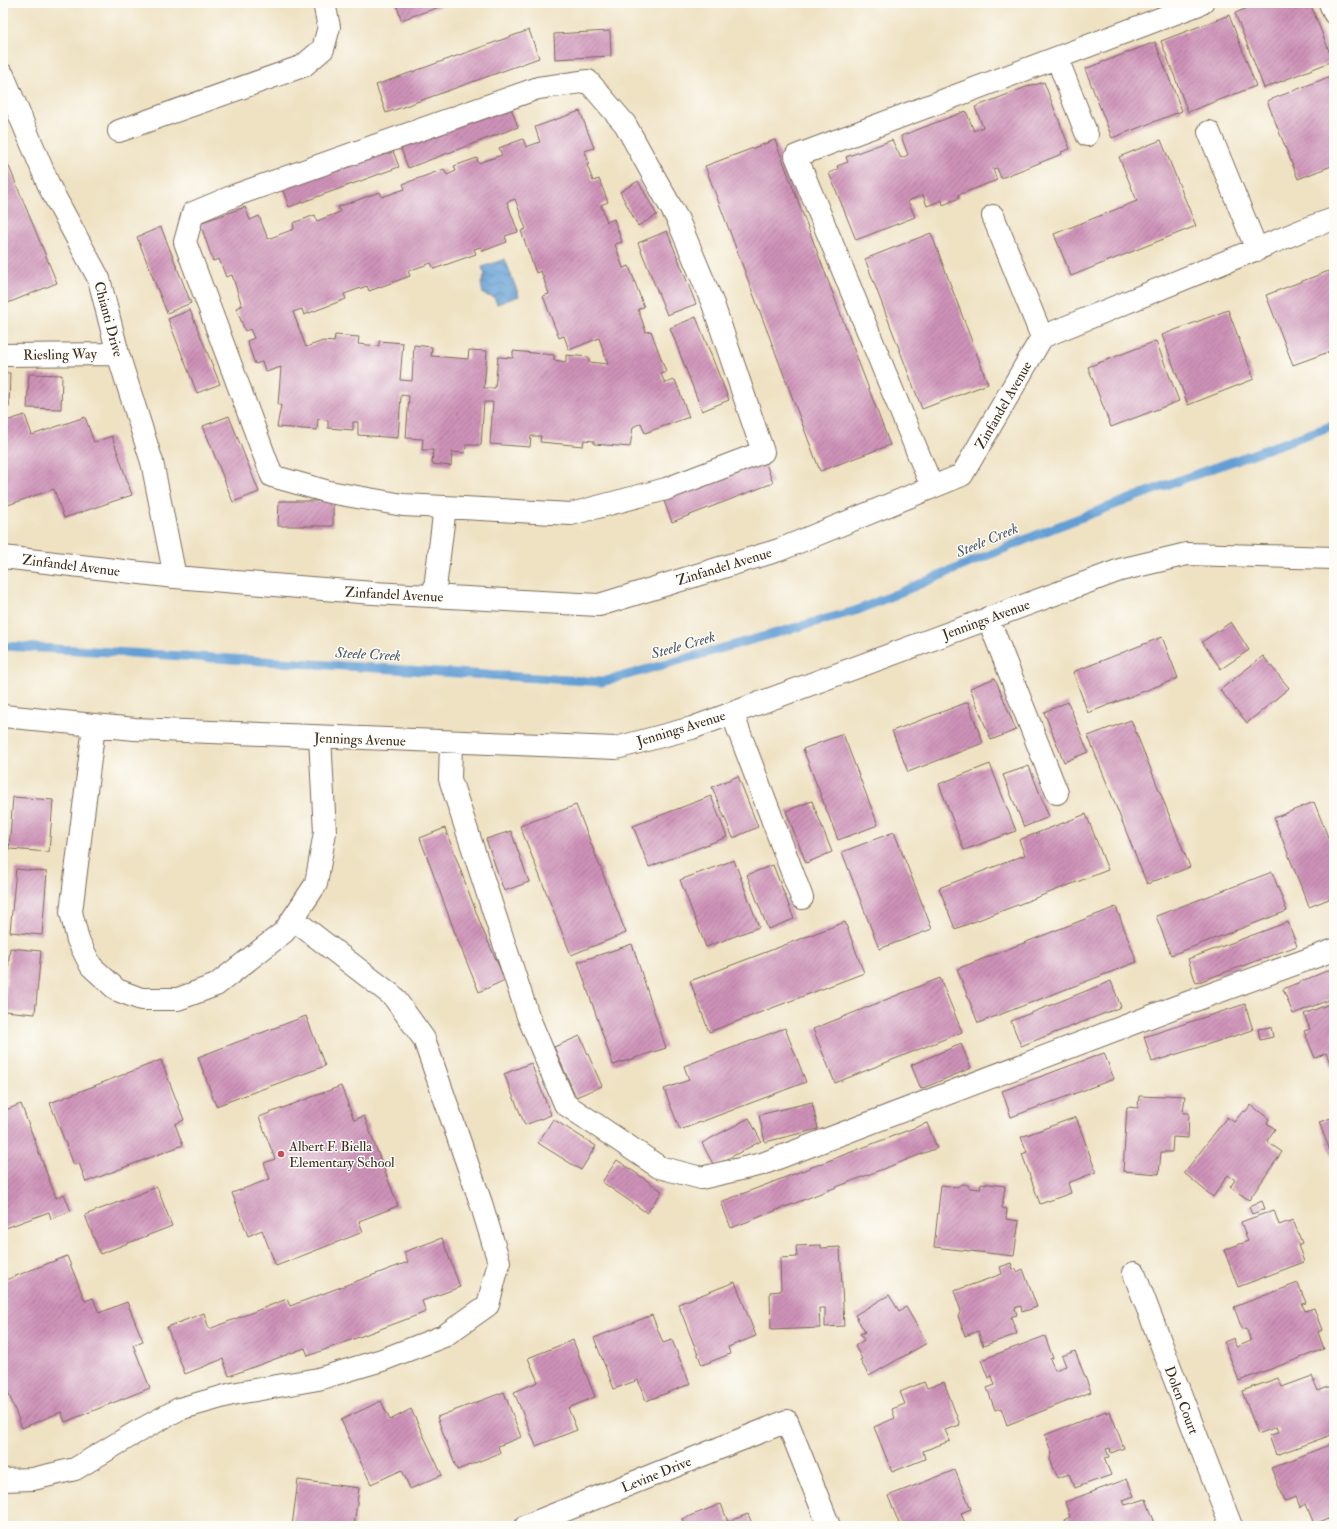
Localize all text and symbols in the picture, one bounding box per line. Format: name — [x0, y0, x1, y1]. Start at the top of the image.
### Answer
street label: Chianti Drive — [90, 280, 127, 359]
street label: Riesling Way — [23, 345, 98, 365]
street label: Zinfandel Avenue — [971, 358, 1036, 452]
water label: Steele Creek — [952, 519, 1021, 562]
street label: Zinfandel Avenue — [674, 544, 774, 589]
street label: Zinfandel Avenue — [21, 551, 121, 580]
street label: Zinfandel Avenue — [344, 583, 444, 606]
street label: Jennings Avenue — [939, 596, 1032, 644]
water label: Steele Creek — [648, 627, 717, 664]
water label: Steele Creek — [334, 643, 401, 666]
street label: Jennings Avenue — [634, 707, 728, 750]
street label: Jennings Avenue — [313, 729, 406, 750]
place label: Albert F. Biella Elementary School — [288, 1138, 395, 1172]
marker: Albert F. Biella Elementary School — [276, 1149, 286, 1159]
street label: Dolen Court — [1161, 1364, 1202, 1437]
street label: Levine Drive — [619, 1453, 694, 1496]

